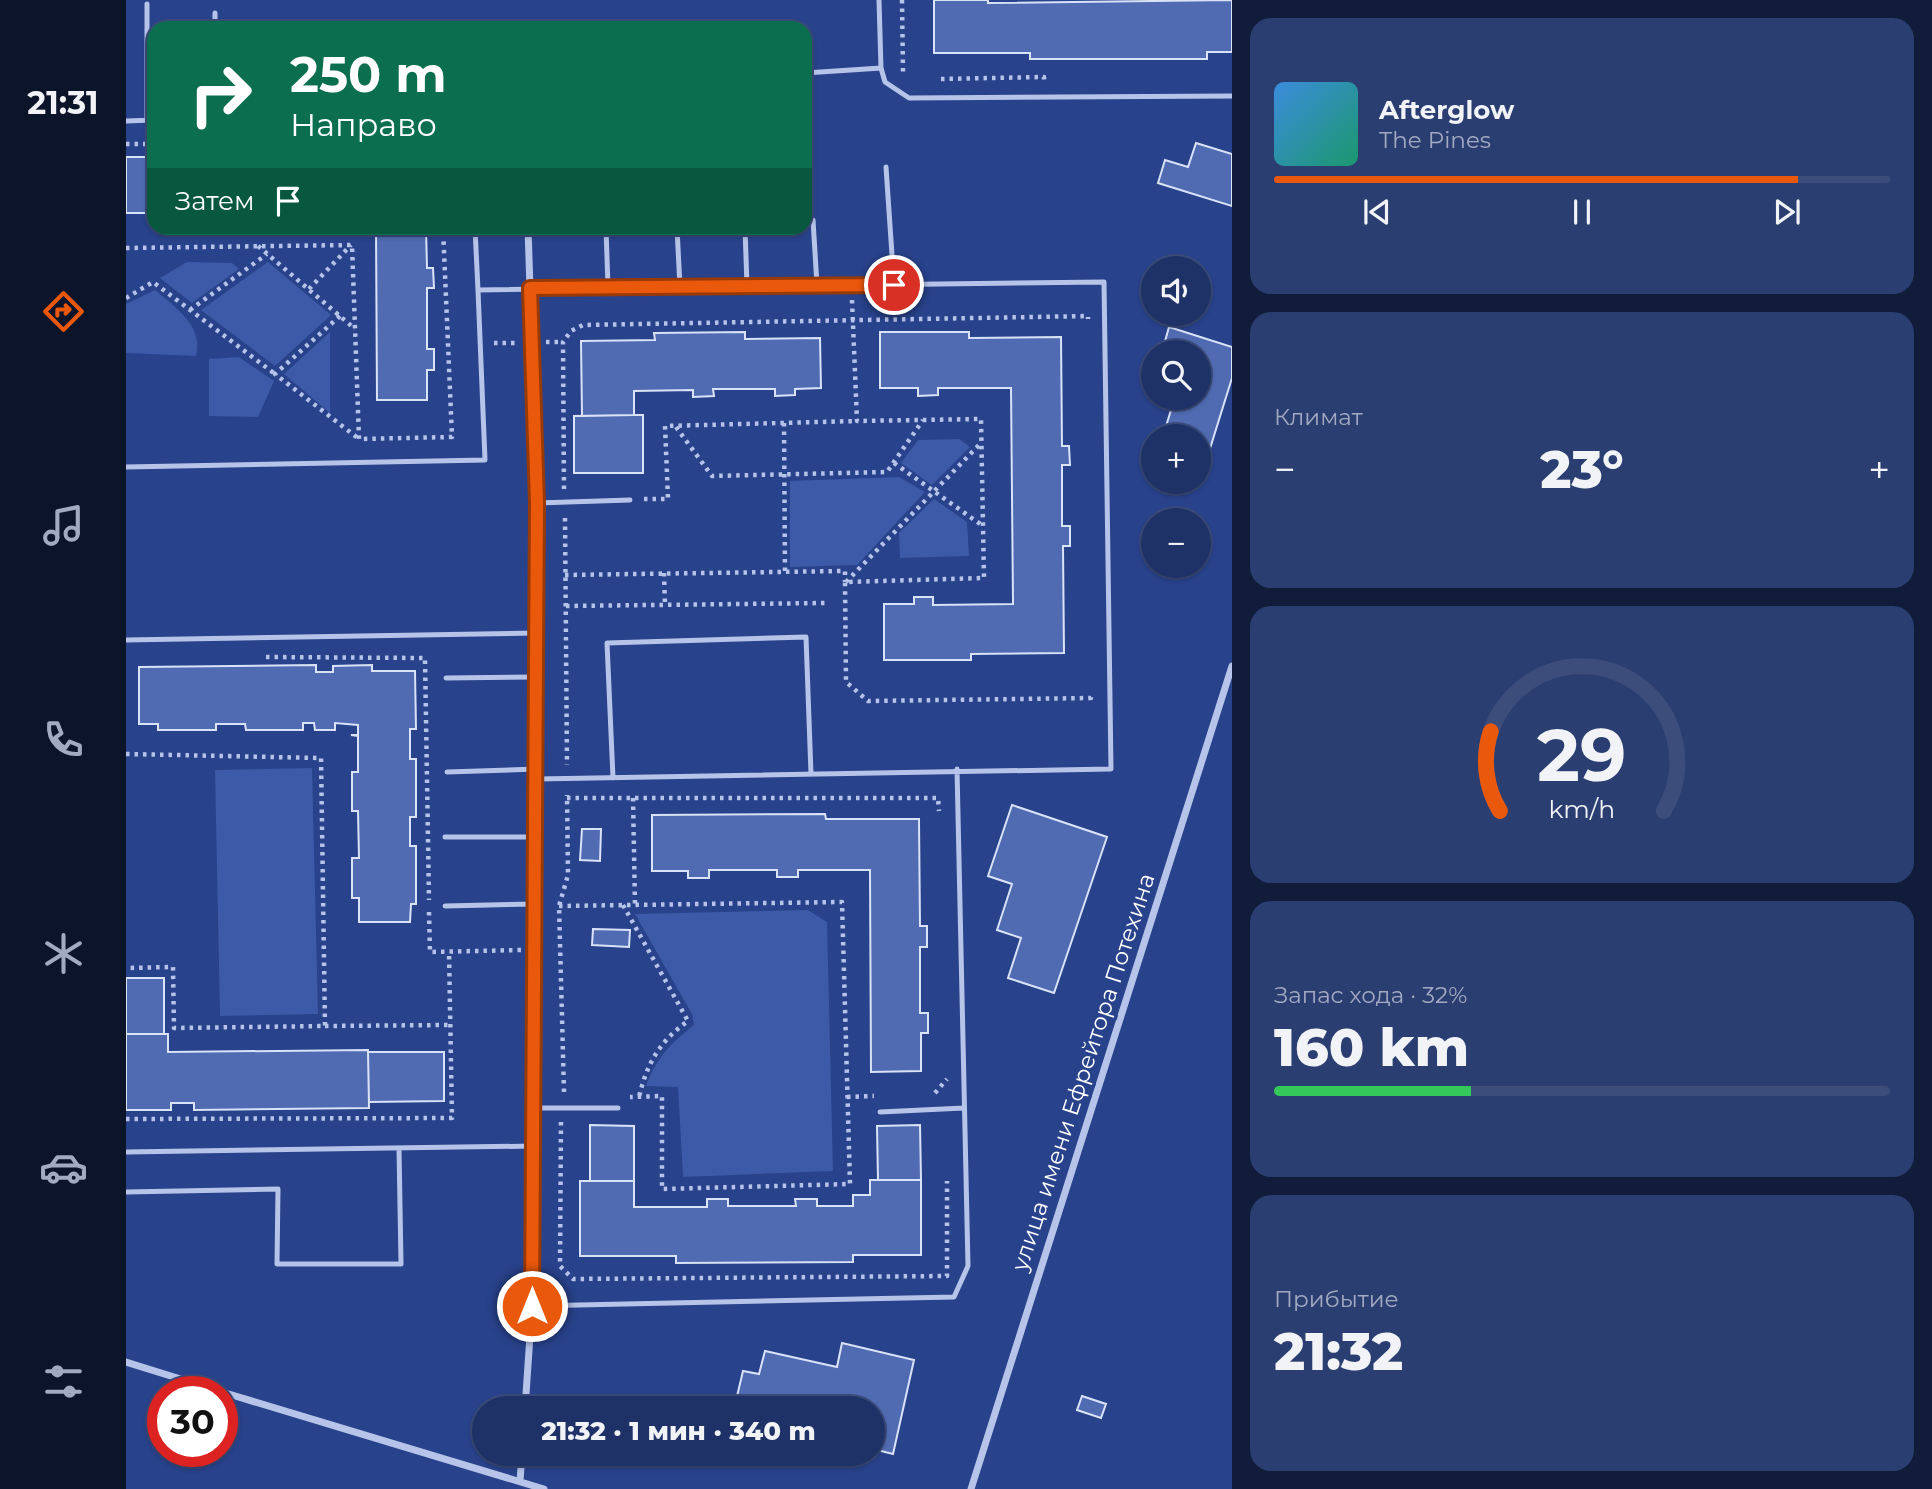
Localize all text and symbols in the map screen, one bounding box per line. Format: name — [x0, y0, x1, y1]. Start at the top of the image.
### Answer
text: 250 m — [290, 45, 447, 104]
icon: right — [175, 49, 266, 140]
text: 21:31 — [27, 83, 99, 122]
text: Afterglow — [1379, 94, 1514, 126]
text: Направо — [290, 105, 437, 144]
text: The Pines — [1379, 126, 1491, 154]
icon: arrive — [269, 182, 307, 220]
text: Затем — [175, 185, 255, 217]
icon: previous — [1358, 193, 1396, 231]
icon: pause — [1563, 193, 1601, 231]
icon: next — [1768, 193, 1806, 231]
pin — [864, 255, 924, 315]
map controls — [1141, 256, 1211, 578]
button: sound — [1141, 256, 1211, 326]
icon: arrive — [875, 266, 913, 304]
icon: directions — [39, 287, 88, 336]
button: search — [1141, 340, 1211, 410]
text: Климат — [1274, 403, 1363, 431]
button: + — [1141, 424, 1211, 494]
text: 23° — [1540, 438, 1624, 501]
text: − — [1274, 446, 1296, 493]
text: + — [1868, 446, 1890, 493]
icon: music — [39, 501, 88, 550]
button: − — [1141, 508, 1211, 578]
text: 29 — [1537, 711, 1627, 799]
icon: phone — [39, 715, 88, 764]
text: km/h — [1549, 793, 1615, 823]
street label: улица имени Ефрейтора Потехина — [1005, 870, 1161, 1275]
icon: climate — [39, 929, 88, 978]
text: Запас хода · 32% — [1274, 981, 1467, 1009]
text: 160 km — [1274, 1016, 1469, 1079]
icon: car — [39, 1143, 88, 1192]
position arrow — [495, 1269, 569, 1343]
text: Прибытие — [1274, 1285, 1399, 1313]
text: 21:32 — [1274, 1320, 1403, 1383]
icon: filters — [39, 1357, 88, 1406]
speed limit sign: 30 — [147, 1376, 238, 1467]
text: 21:32 · 1 мин · 340 m — [541, 1415, 816, 1447]

